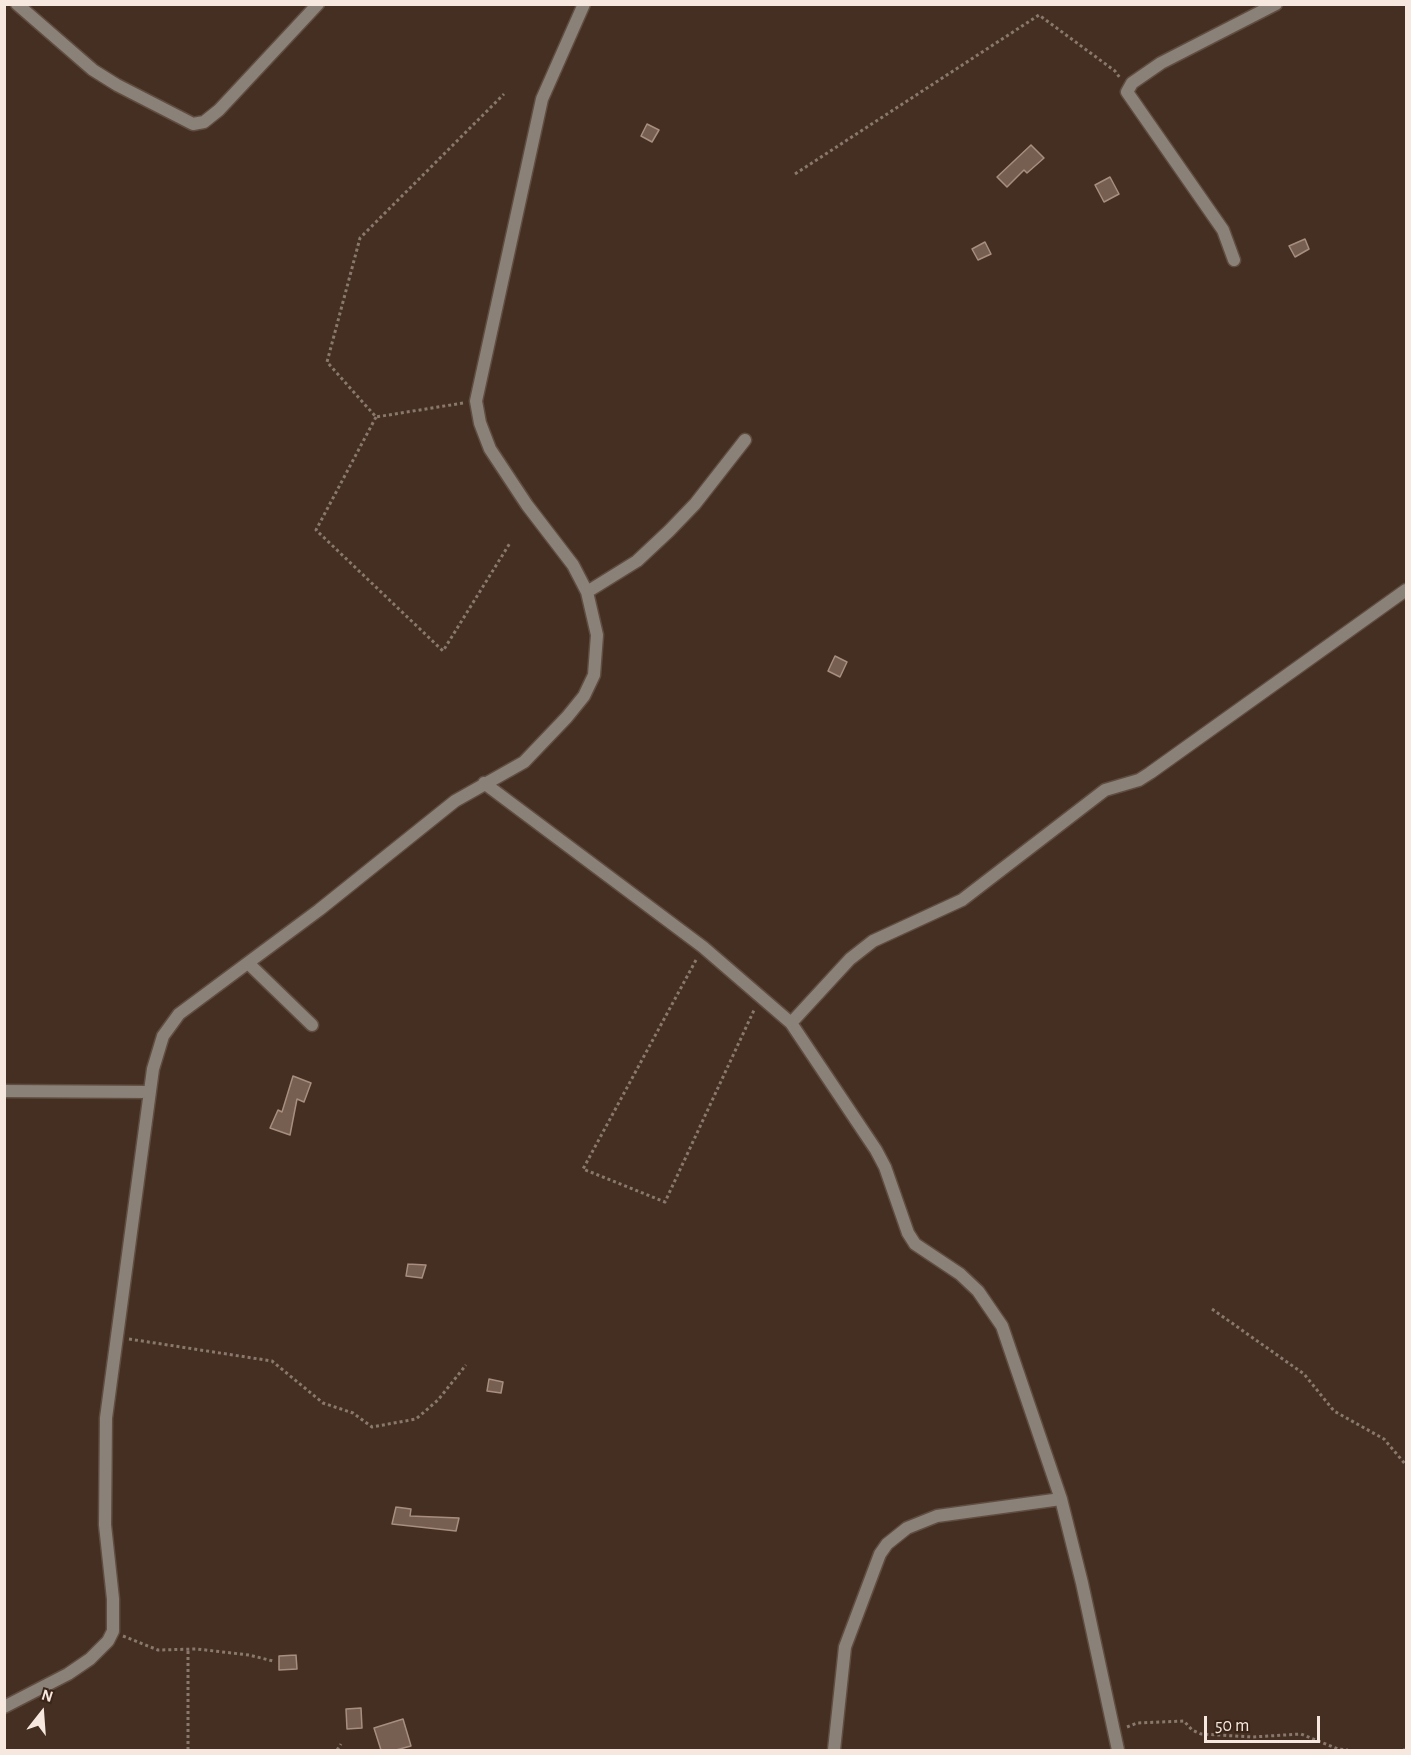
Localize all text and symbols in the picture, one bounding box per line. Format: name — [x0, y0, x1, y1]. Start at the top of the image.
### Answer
north arrow — [12, 1683, 72, 1743]
text: N — [40, 1687, 55, 1705]
scale bar — [1207, 1704, 1322, 1742]
text: 50 m — [1215, 1717, 1249, 1735]

